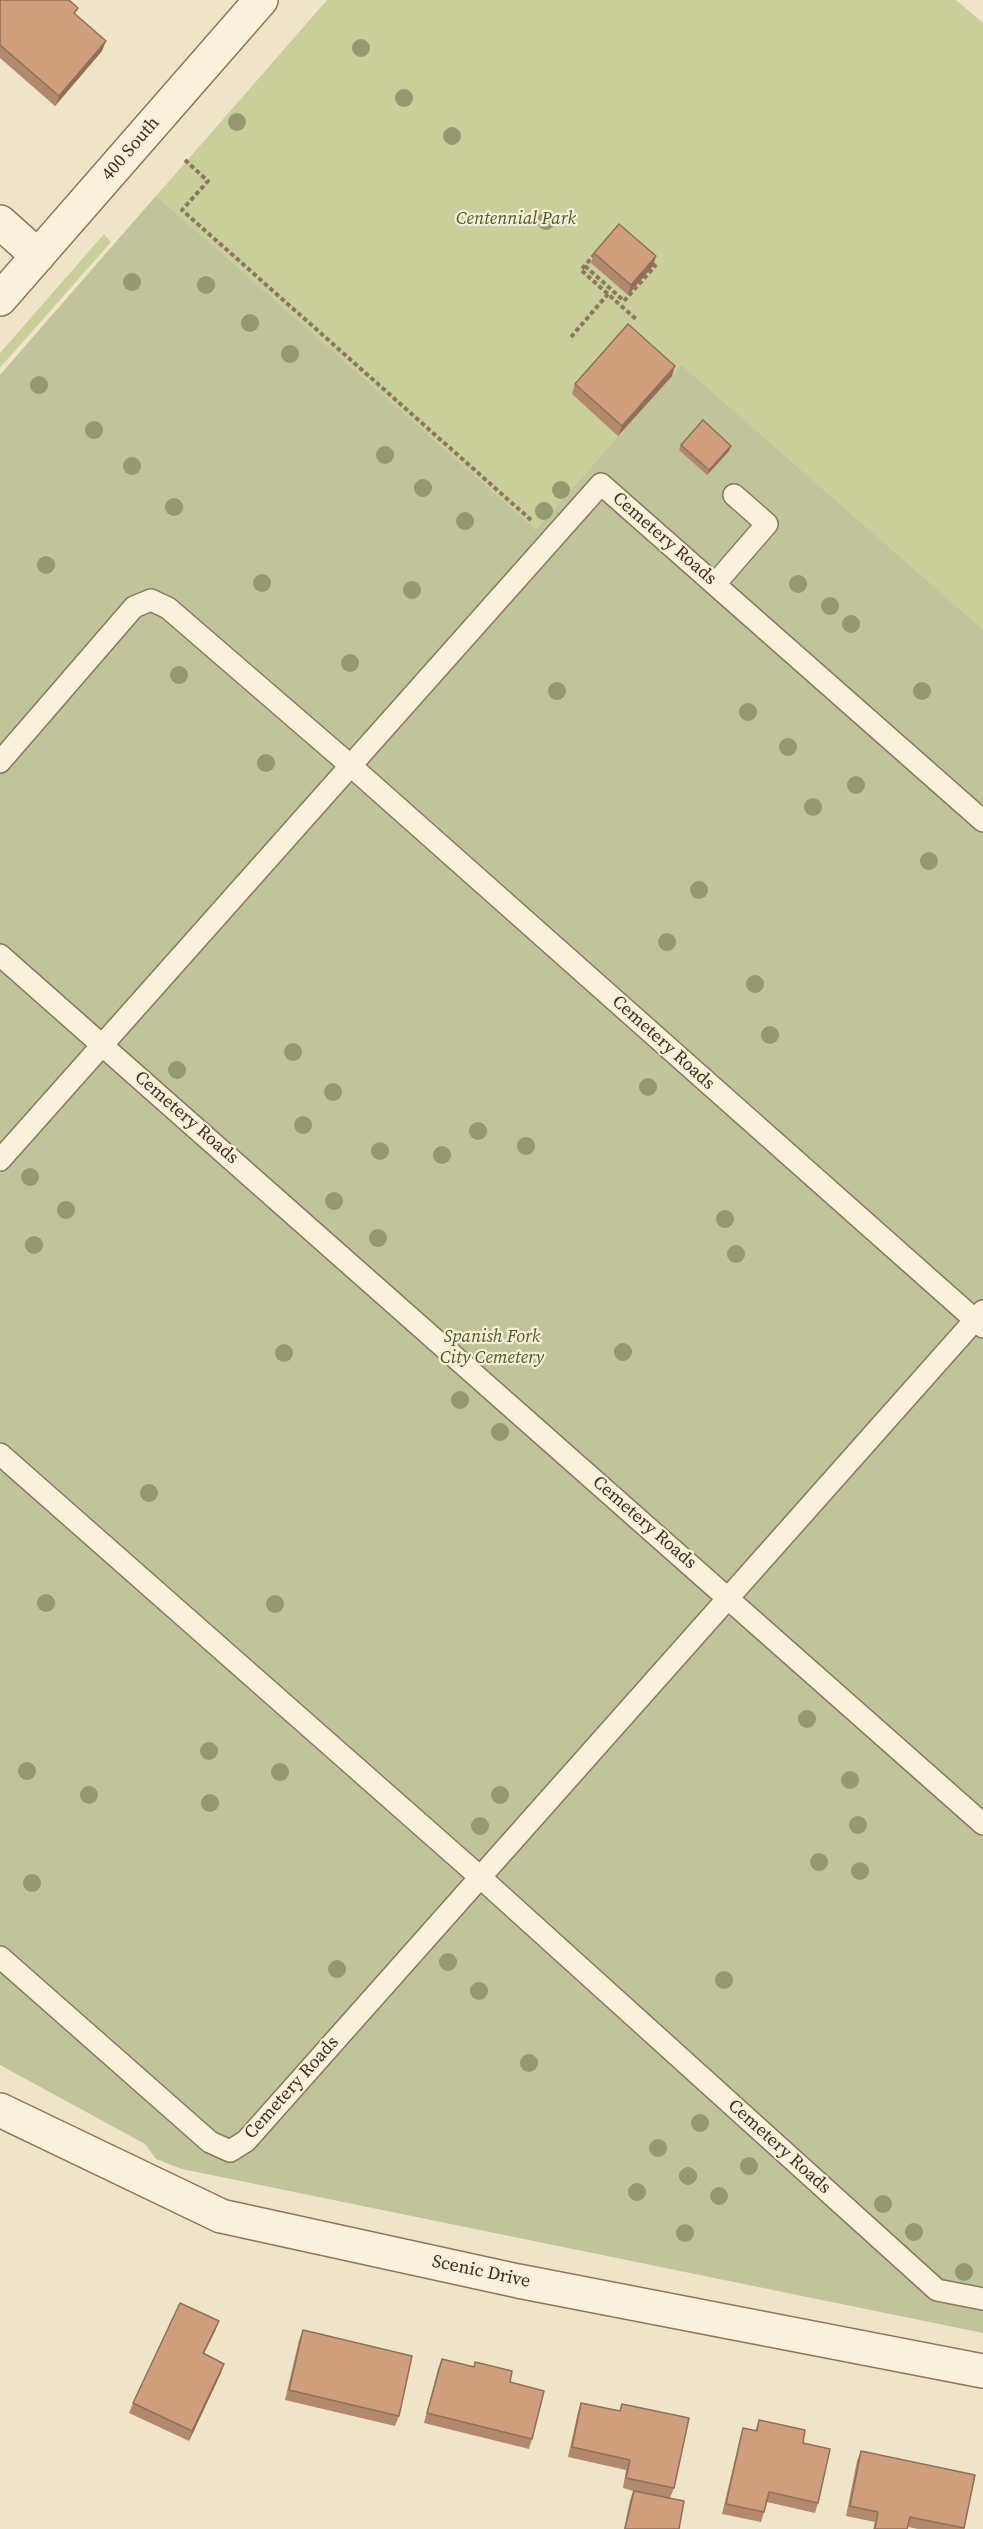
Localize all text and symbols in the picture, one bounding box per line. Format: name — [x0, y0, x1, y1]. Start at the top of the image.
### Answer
street label: 400 South — [98, 113, 164, 185]
park label: Centennial Park — [456, 208, 576, 230]
street label: Cemetery Roads — [608, 488, 720, 590]
street label: Cemetery Roads — [607, 991, 719, 1095]
street label: Cemetery Roads — [130, 1067, 242, 1169]
park label: Spanish Fork City Cemetery — [440, 1326, 544, 1368]
street label: Cemetery Roads — [588, 1472, 700, 1574]
street label: Cemetery Roads — [240, 2032, 344, 2144]
street label: Cemetery Roads — [723, 2095, 835, 2199]
street label: Scenic Drive — [430, 2251, 532, 2293]

